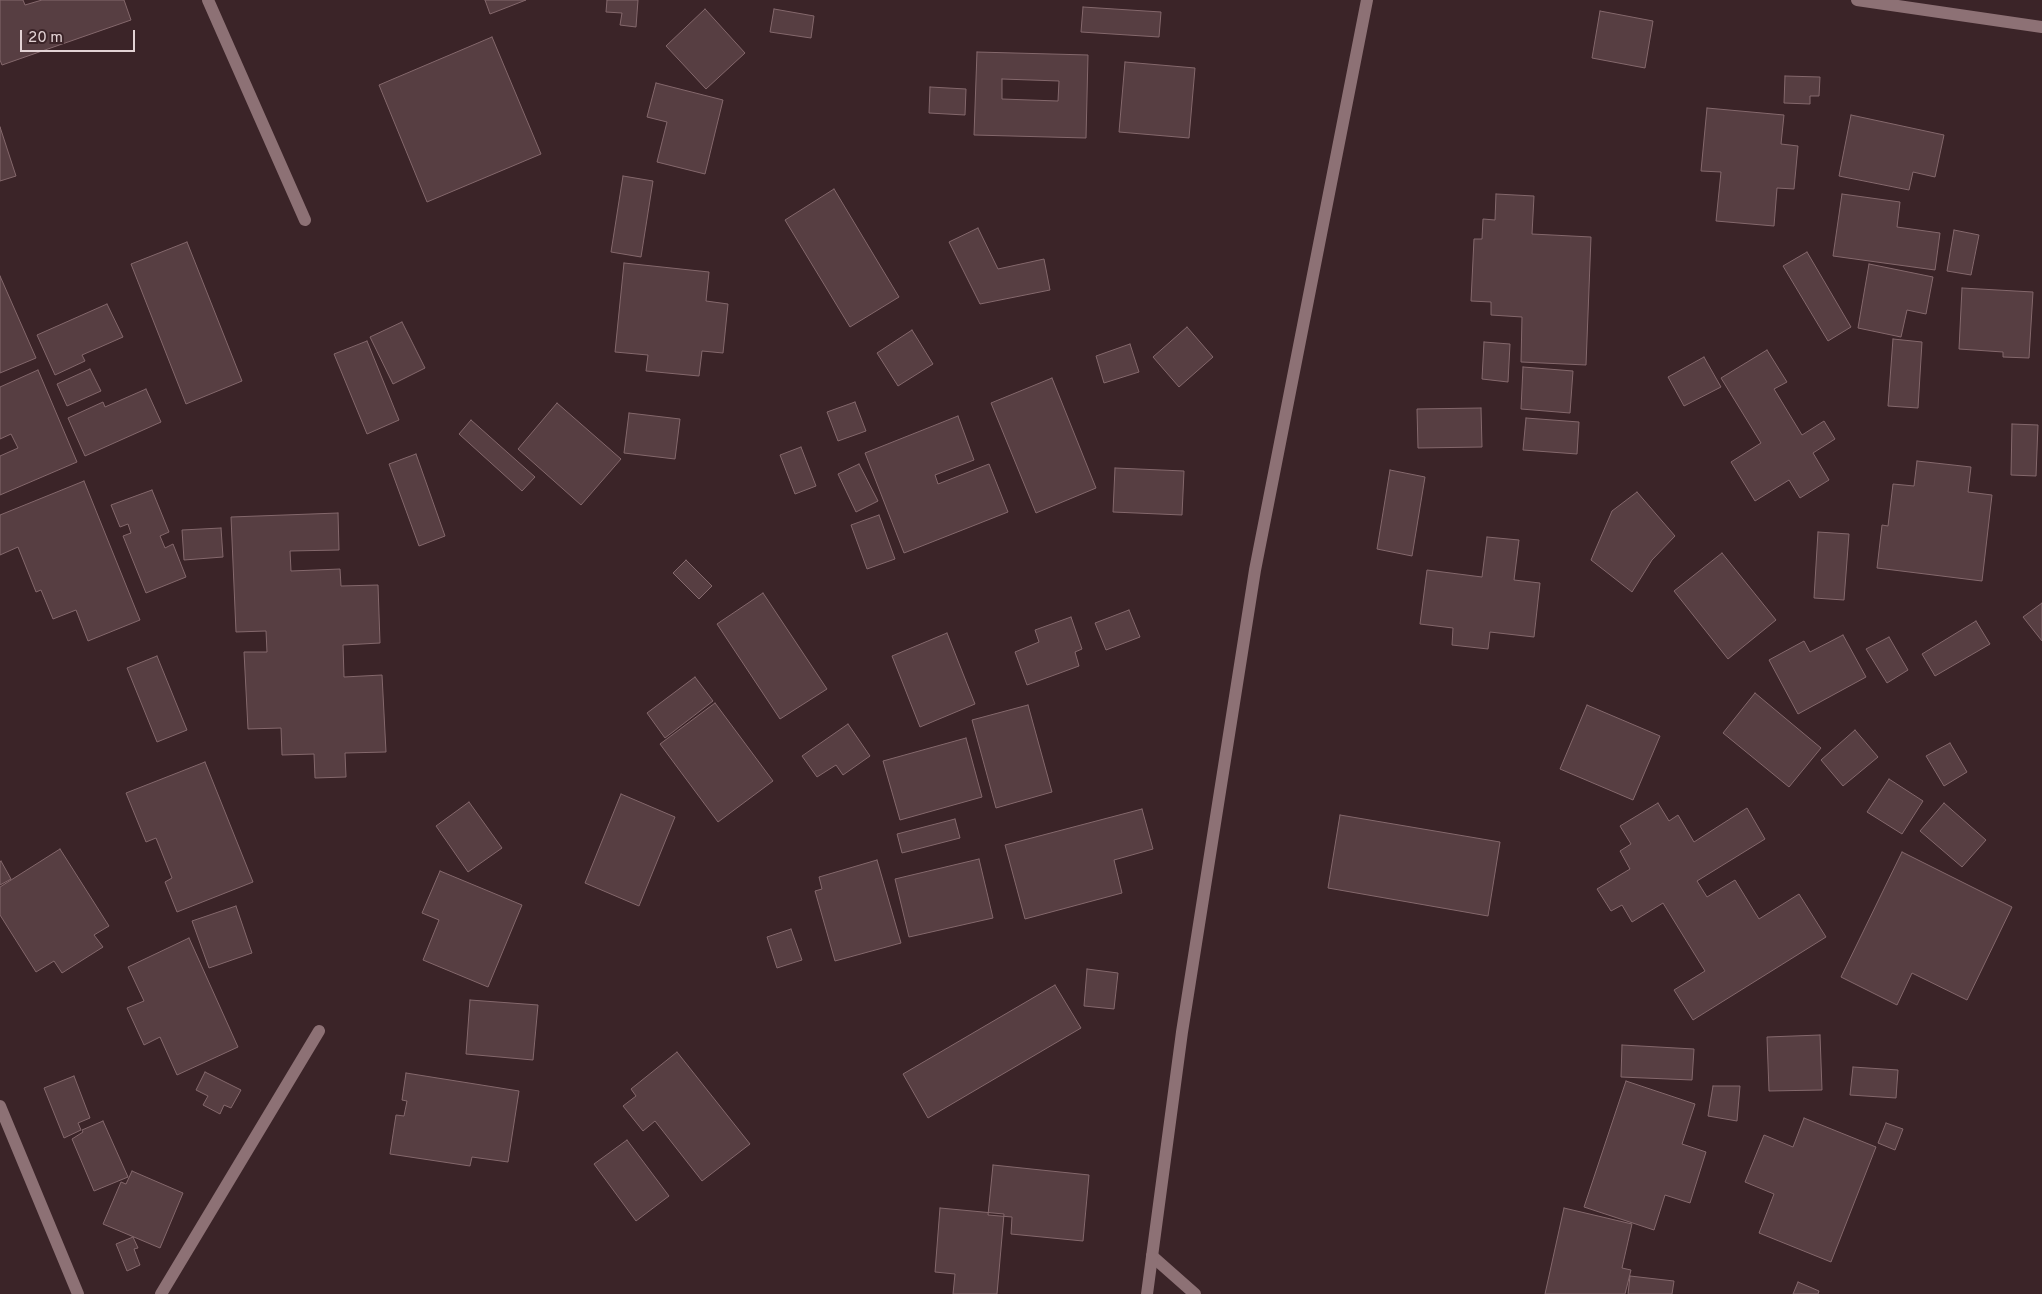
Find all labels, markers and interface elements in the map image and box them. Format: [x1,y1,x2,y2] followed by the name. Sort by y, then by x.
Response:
[22,20,138,52] scale bar
[28,29,63,48] text: 20 m

